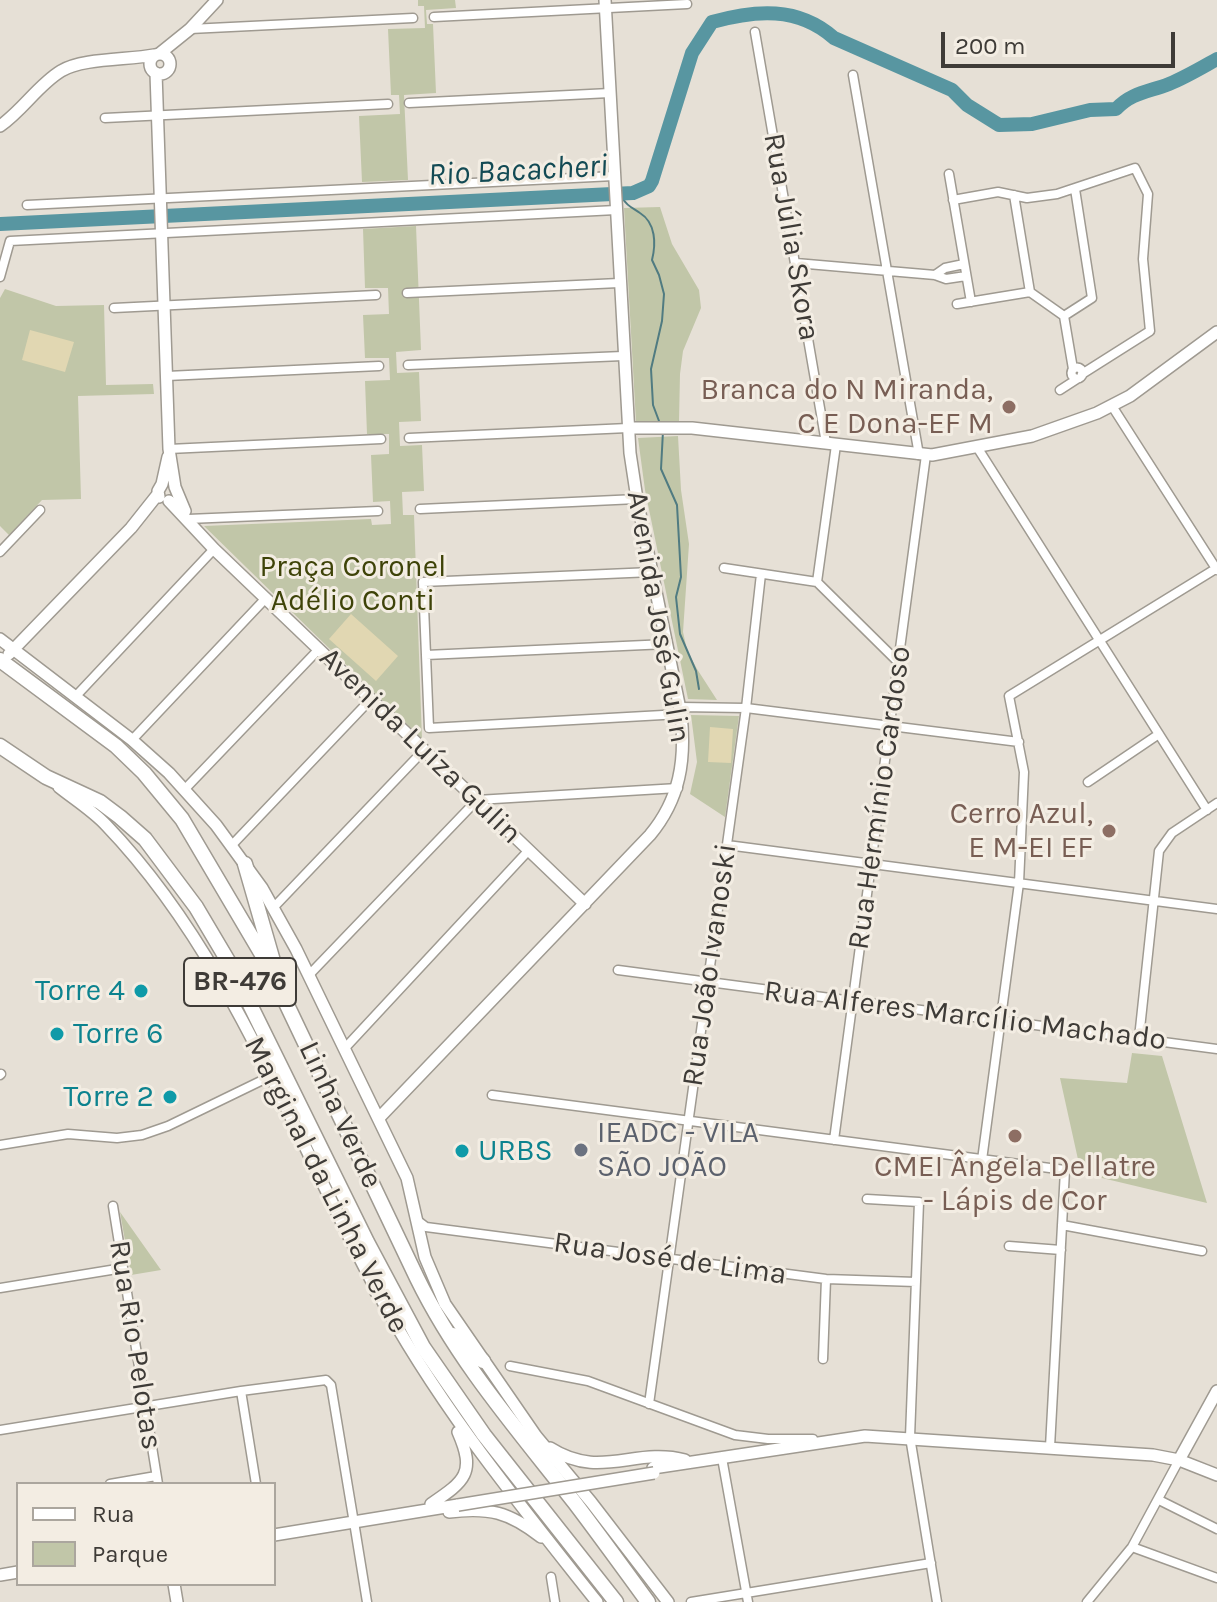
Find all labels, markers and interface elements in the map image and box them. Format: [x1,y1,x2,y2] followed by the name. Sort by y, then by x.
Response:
[945,16,1179,66] scale bar
[955,32,1026,60] text: 200 m
[755,130,827,344] street label: Rua Júlia Skora
[427,147,609,195] water label: Rio Bacacheri
[700,372,993,442] place label: Branca do N Miranda, C E Dona-EF M
[1000,398,1018,416] marker: Branca do N Miranda, C E Dona-EF M
[618,488,698,746] street label: Avenida José Gulin
[259,549,447,620] park label: Praça Coronel Adélio Conti
[311,640,529,852] street label: Avenida Luíza Gulin
[841,644,919,952] street label: Rua Hermínio Cardoso
[950,796,1093,866] place label: Cerro Azul, E M-EI EF
[1100,822,1118,840] marker: Cerro Azul, E M-EI EF
[675,841,745,1089] street label: Rua João Ivanoski
[184,958,296,1006] road number: BR-476
[35,973,125,1009] place label: Torre 4
[762,973,1168,1059] street label: Rua Alferes Marcílio Machado
[132,982,150,1000] marker: Torre 4
[73,1016,163,1052] place label: Torre 6
[48,1025,66,1043] marker: Torre 6
[236,1031,416,1339] street label: Marginal da Linha Verde
[290,1036,390,1194] street label: Linha Verde
[63,1079,154,1115] place label: Torre 2
[161,1088,179,1106] marker: Torre 2
[597,1115,759,1186] place label: IEADC - VILA SÃO JOÃO
[1006,1127,1024,1145] marker: CMEI Ângela Dellatre - Lápis de Cor
[478,1133,553,1169] place label: URBS
[572,1141,590,1159] marker: IEADC - VILA SÃO JOÃO
[453,1142,471,1160] marker: URBS
[874,1149,1156,1220] place label: CMEI Ângela Dellatre - Lápis de Cor
[551,1225,789,1293] street label: Rua José de Lima
[101,1238,169,1452] street label: Rua Rio Pelotas
[16,1482,276,1586] legend
[92,1500,134,1528] text: Rua
[92,1540,168,1568] text: Parque

